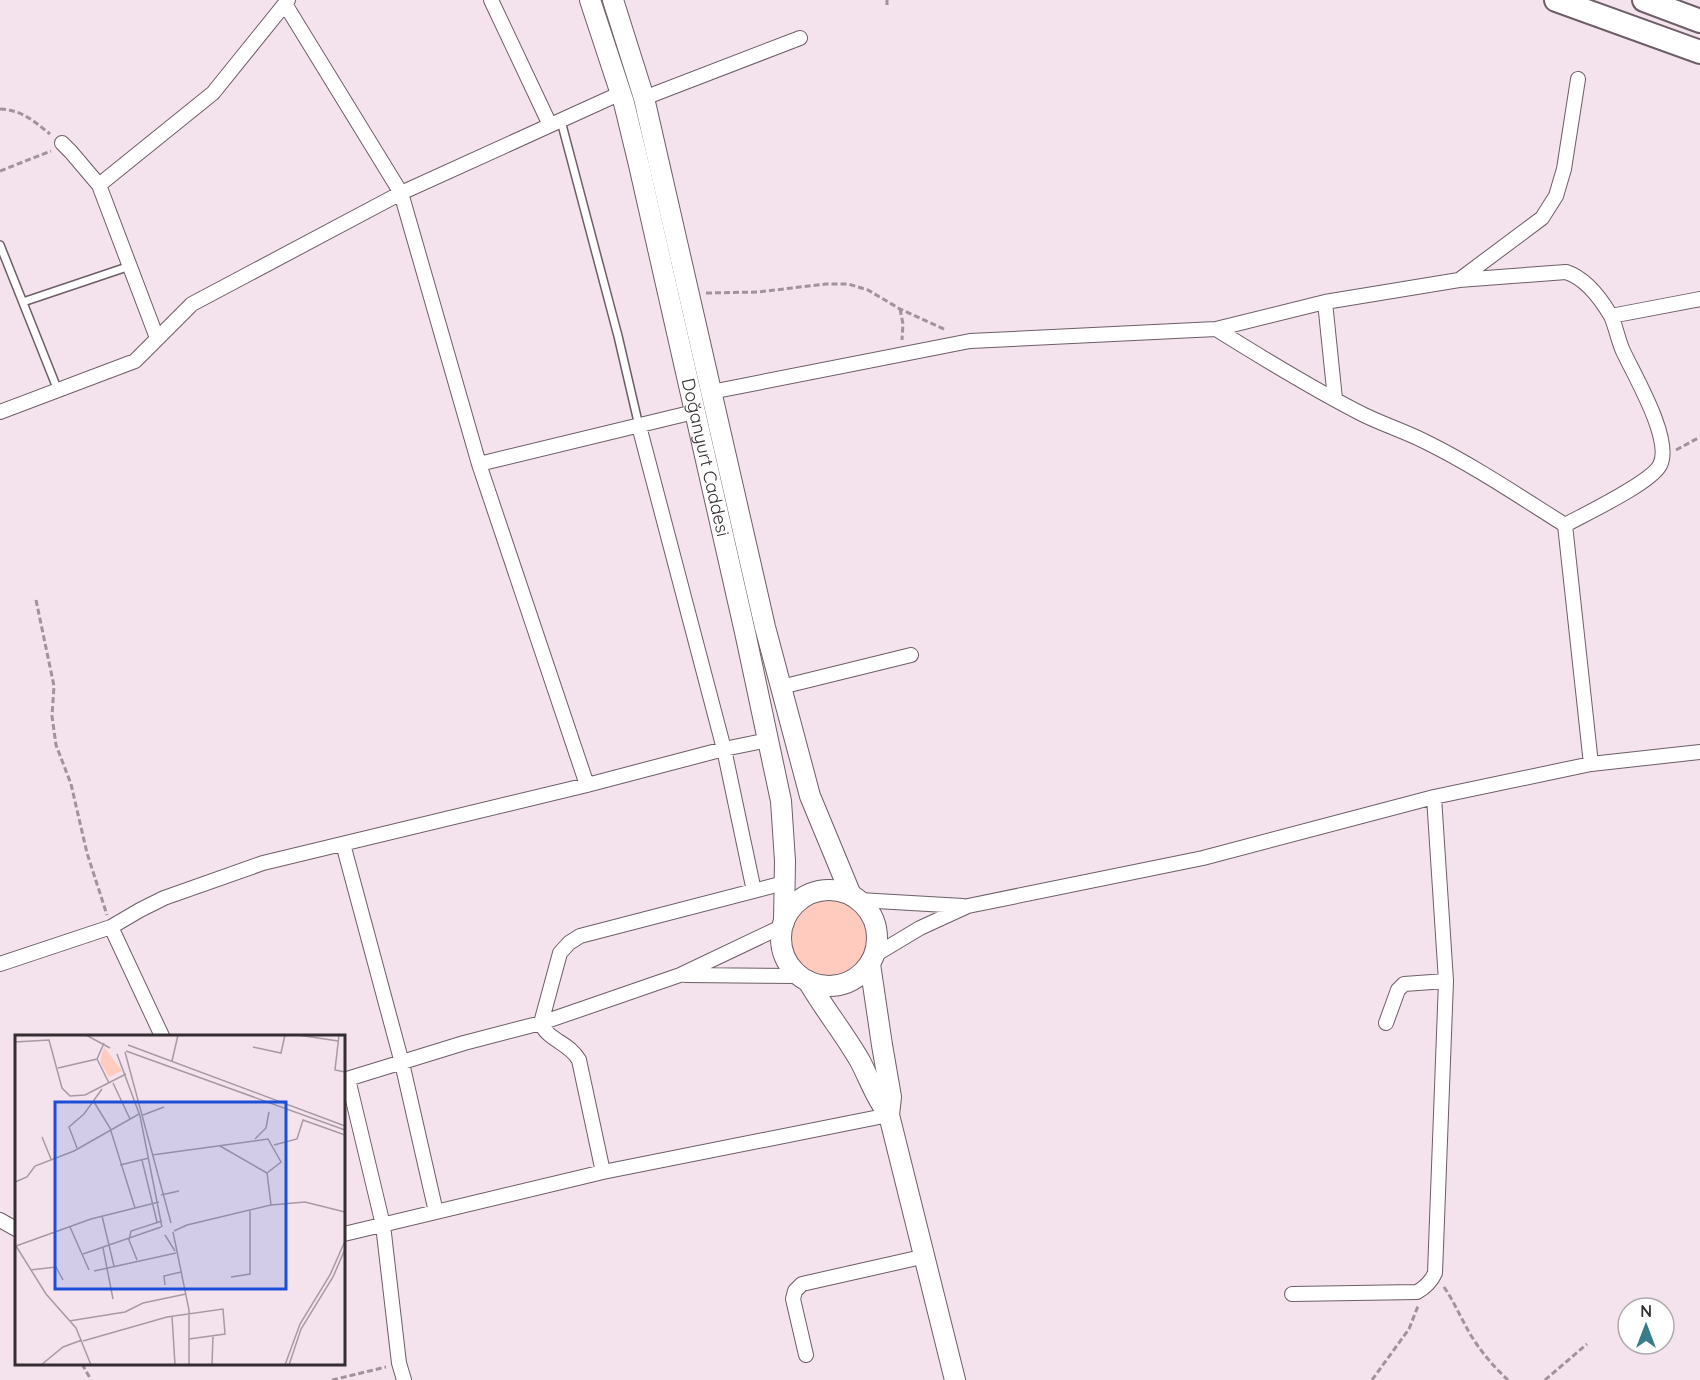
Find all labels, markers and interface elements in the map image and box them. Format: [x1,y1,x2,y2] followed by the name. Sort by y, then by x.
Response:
[677,376,735,539] street label: Doğanyurt Caddesi
[15,1035,345,1365] inset map
[1616,1296,1676,1356] north arrow
[1640,1301,1652,1321] text: N

